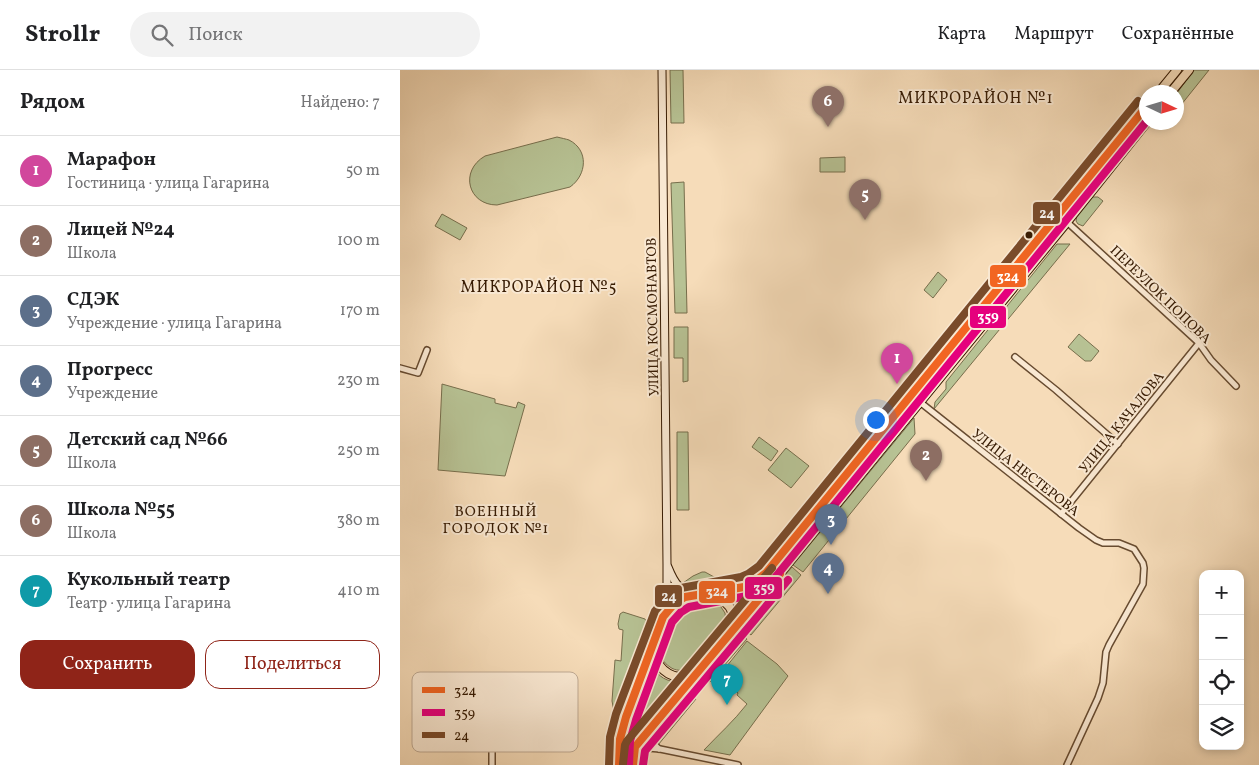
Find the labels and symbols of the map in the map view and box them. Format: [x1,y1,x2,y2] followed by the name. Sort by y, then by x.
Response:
[1139,85,1184,130] north arrow
[812,86,844,127] pin: 6
[898,88,1054,110] district label: МИКРОРАЙОН №1
[849,179,881,220] pin: 5
[1032,201,1061,225] line badge: 24
[1039,205,1055,224] text: 24
[1024,230,1034,240] unlabelled marker
[643,237,664,396] street label: УЛИЦА КОСМОНАВТОВ
[1105,242,1215,349] street label: ПЕРЕУЛОК ПОПОВА
[989,264,1027,288] line badge: 324
[997,268,1020,287] text: 324
[461,277,617,299] district label: МИКРОРАЙОН №5
[969,305,1007,329] line badge: 359
[977,308,999,327] text: 359
[881,343,913,384] pin: 1
[1075,368,1169,478] street label: УЛИЦА КАЧАЛОВА
[863,407,889,433] your location
[967,425,1083,521] street label: УЛИЦА НЕСТЕРОВА
[910,440,942,481] pin: 2
[443,502,549,540] district label: ВОЕННЫЙ ГОРОДОК №1
[815,504,847,545] pin: 3
[812,553,844,594] pin: 4
[744,576,783,600] line badge: 359
[753,579,775,598] text: 359
[698,580,736,604] line badge: 324
[706,583,729,602] text: 324
[654,584,683,608] line badge: 24
[661,588,677,607] text: 24
[711,664,743,705] pin: 7
[412,672,578,752] legend
[454,682,477,701] text: 324
[454,704,475,723] text: 359
[454,727,469,746] text: 24

